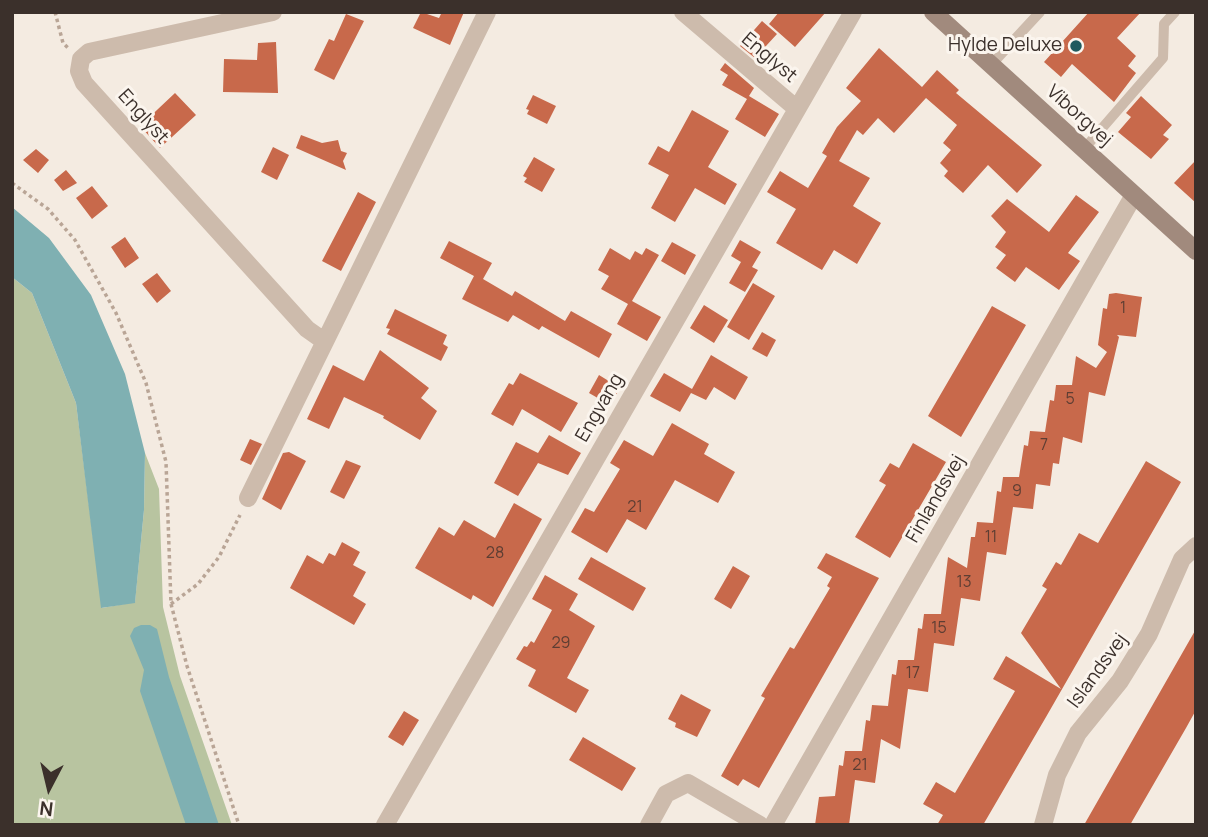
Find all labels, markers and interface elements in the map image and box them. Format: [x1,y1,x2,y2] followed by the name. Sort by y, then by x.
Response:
[737,28,801,88] street label: Englyst
[948,35,1062,57] place label: Hylde Deluxe
[1068,38,1084,54] marker: Hylde Deluxe
[1041,80,1117,152] street label: Viborgvej
[113,85,173,149] street label: Englyst
[1120,299,1126,319] house number: 1
[571,370,629,446] street label: Engvang
[1065,390,1075,410] house number: 5
[1040,436,1048,456] house number: 7
[902,451,970,547] street label: Finlandsvej
[1012,482,1022,502] house number: 9
[627,498,643,518] house number: 21
[985,528,997,548] house number: 11
[486,544,504,564] house number: 28
[956,573,972,593] house number: 13
[931,619,947,639] house number: 15
[1063,629,1133,713] street label: Islandsvej
[551,634,571,654] house number: 29
[906,664,920,684] house number: 17
[14,753,84,823] north arrow
[852,756,868,776] house number: 21
[38,795,55,823] text: N

